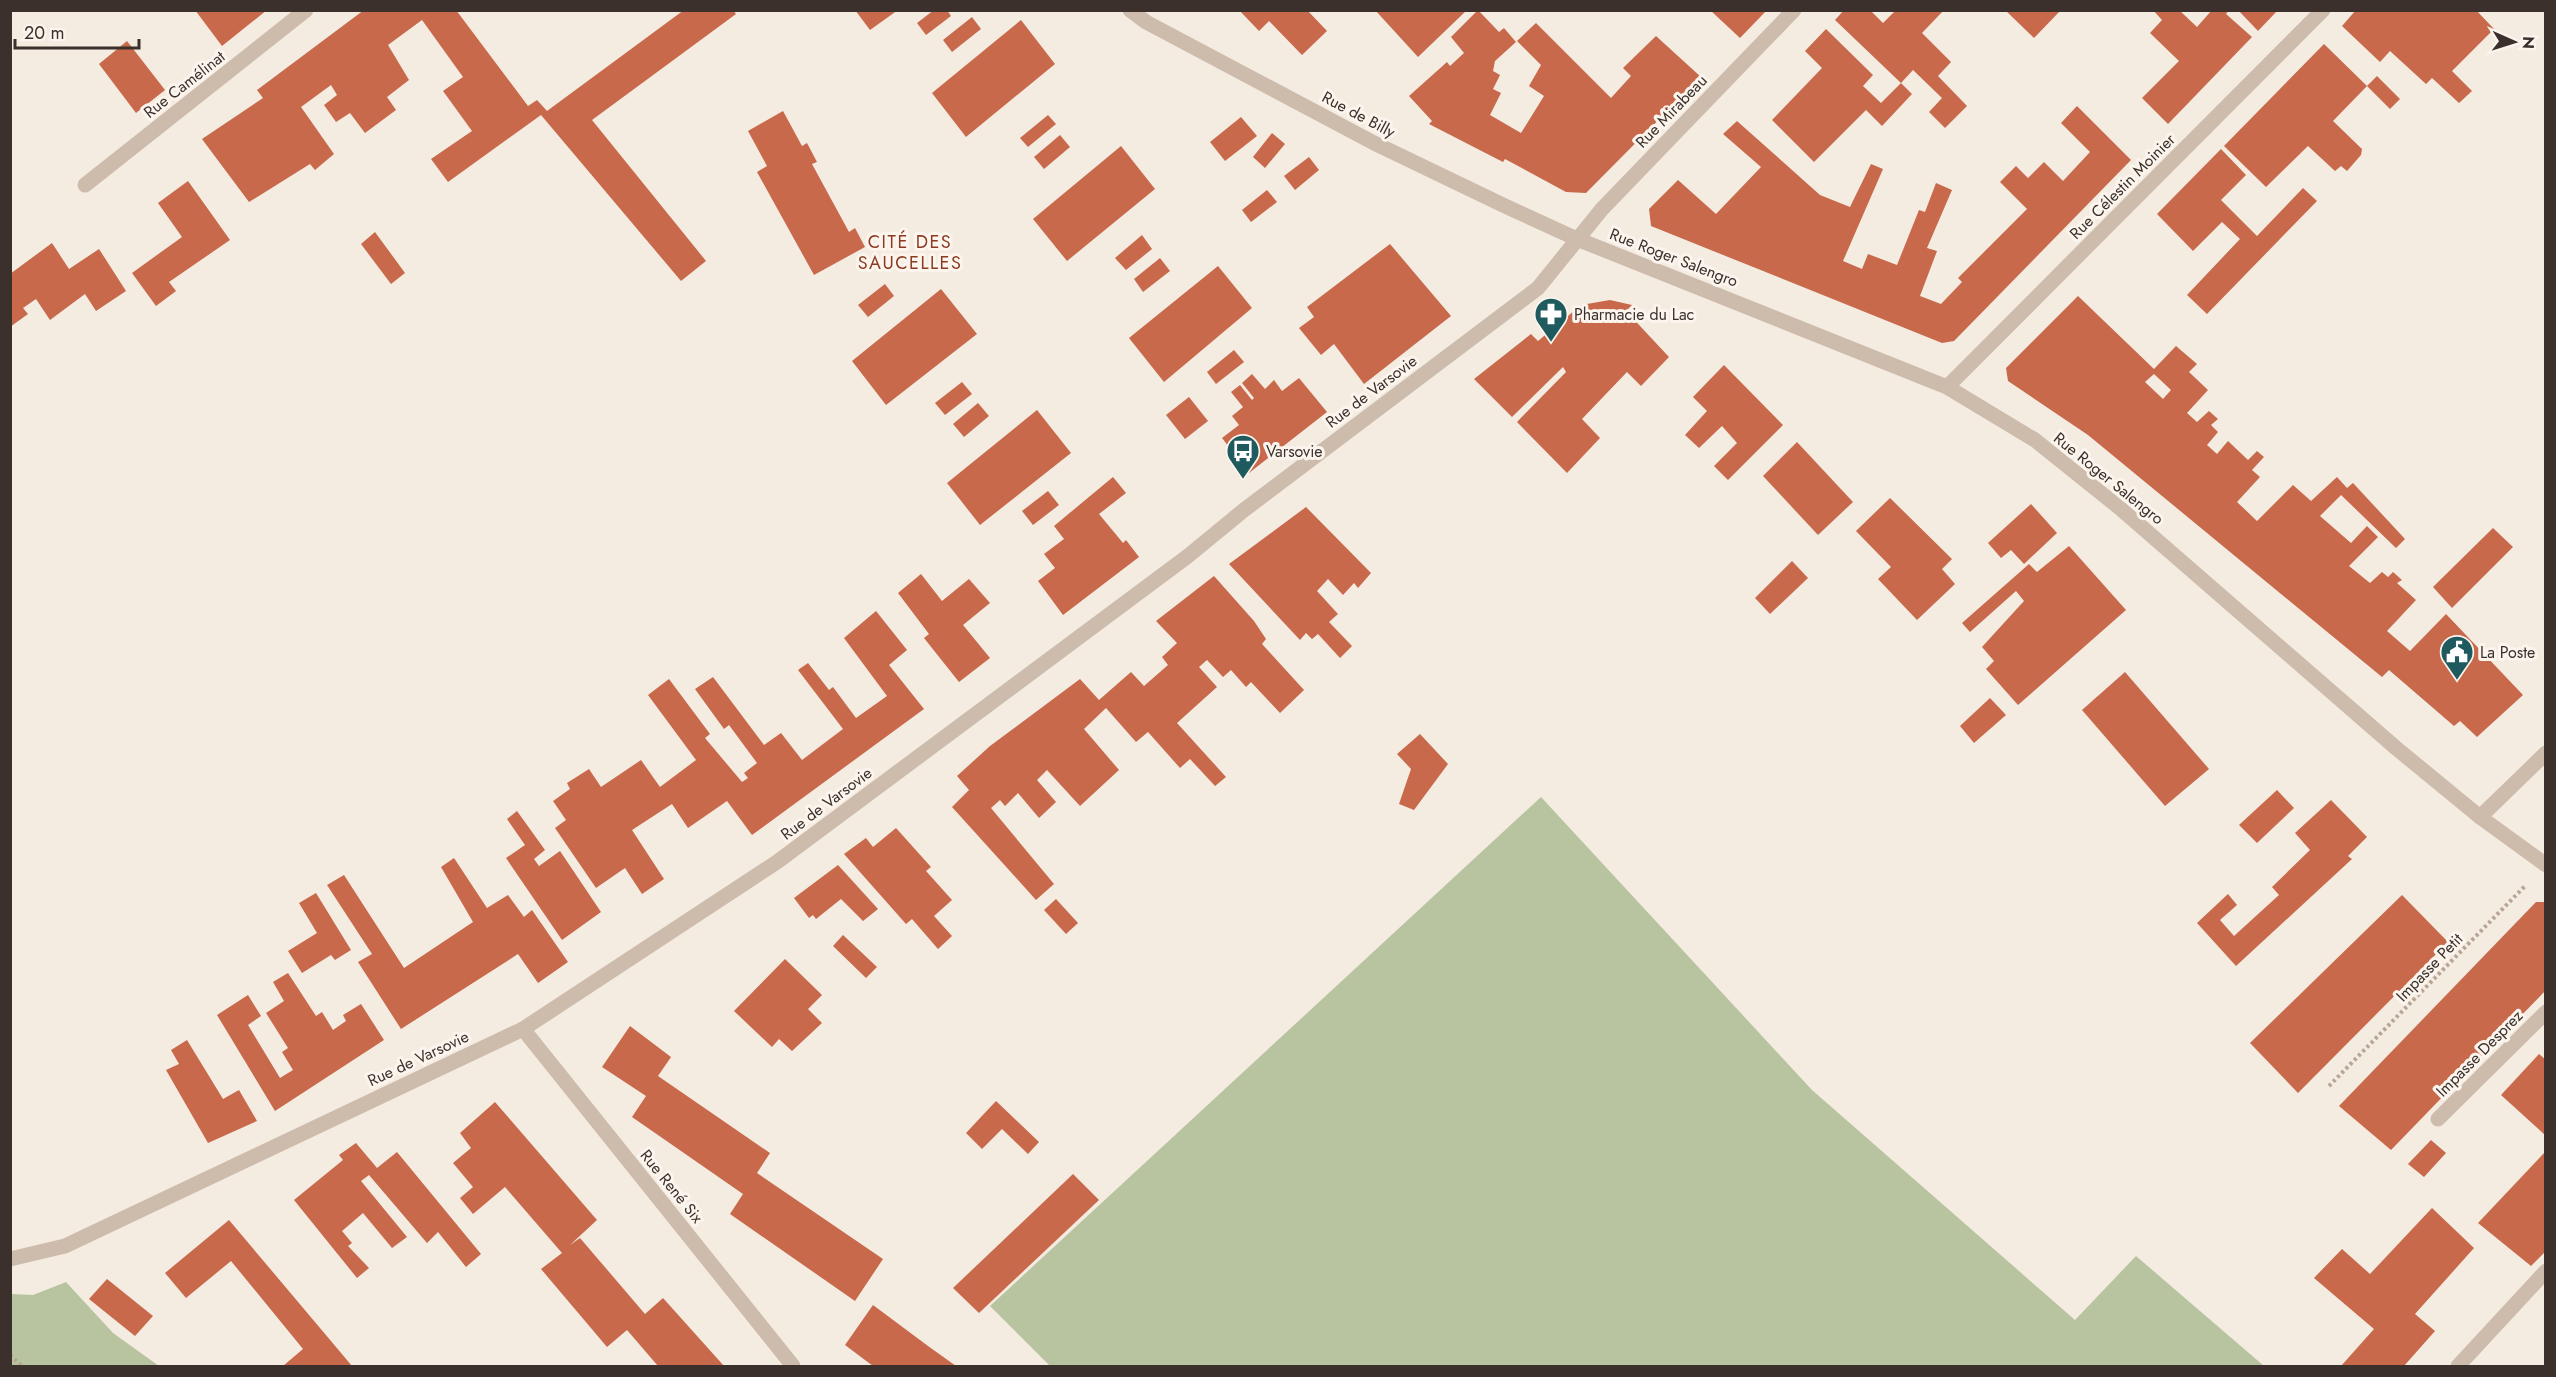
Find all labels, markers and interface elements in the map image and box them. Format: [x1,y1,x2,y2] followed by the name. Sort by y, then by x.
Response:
[15,12,140,50] scale bar
[2484,12,2544,72] north arrow
[24,20,64,46] text: 20 m
[2517,36,2540,50] text: N
[139,45,230,123] street label: Rue Camélinat
[1630,69,1712,153] street label: Rue Mirabeau
[1318,85,1400,144] street label: Rue de Billy
[2064,128,2181,244] street label: Rue Célestin Moinier
[1606,222,1741,293] street label: Rue Roger Salengro
[858,229,962,276] district label: CITÉ DES SAUCELLES
[1533,296,1569,343] pharmacy icon: Pharmacie du Lac
[1574,303,1694,326] place label: Pharmacie du Lac
[1321,349,1422,433] street label: Rue de Varsovie
[2049,427,2169,530] street label: Rue Roger Salengro
[1225,433,1261,480] bus stop icon: Varsovie
[1266,440,1323,463] place label: Varsovie
[2439,634,2475,681] public building icon: La Poste
[2480,641,2535,664] place label: La Poste
[776,761,877,845] street label: Rue de Varsovie
[2391,928,2468,1007] street label: Impasse Petit
[2431,1004,2528,1102] street label: Impasse Desprez
[364,1025,473,1092] street label: Rue de Varsovie
[635,1145,709,1228] street label: Rue René Six

